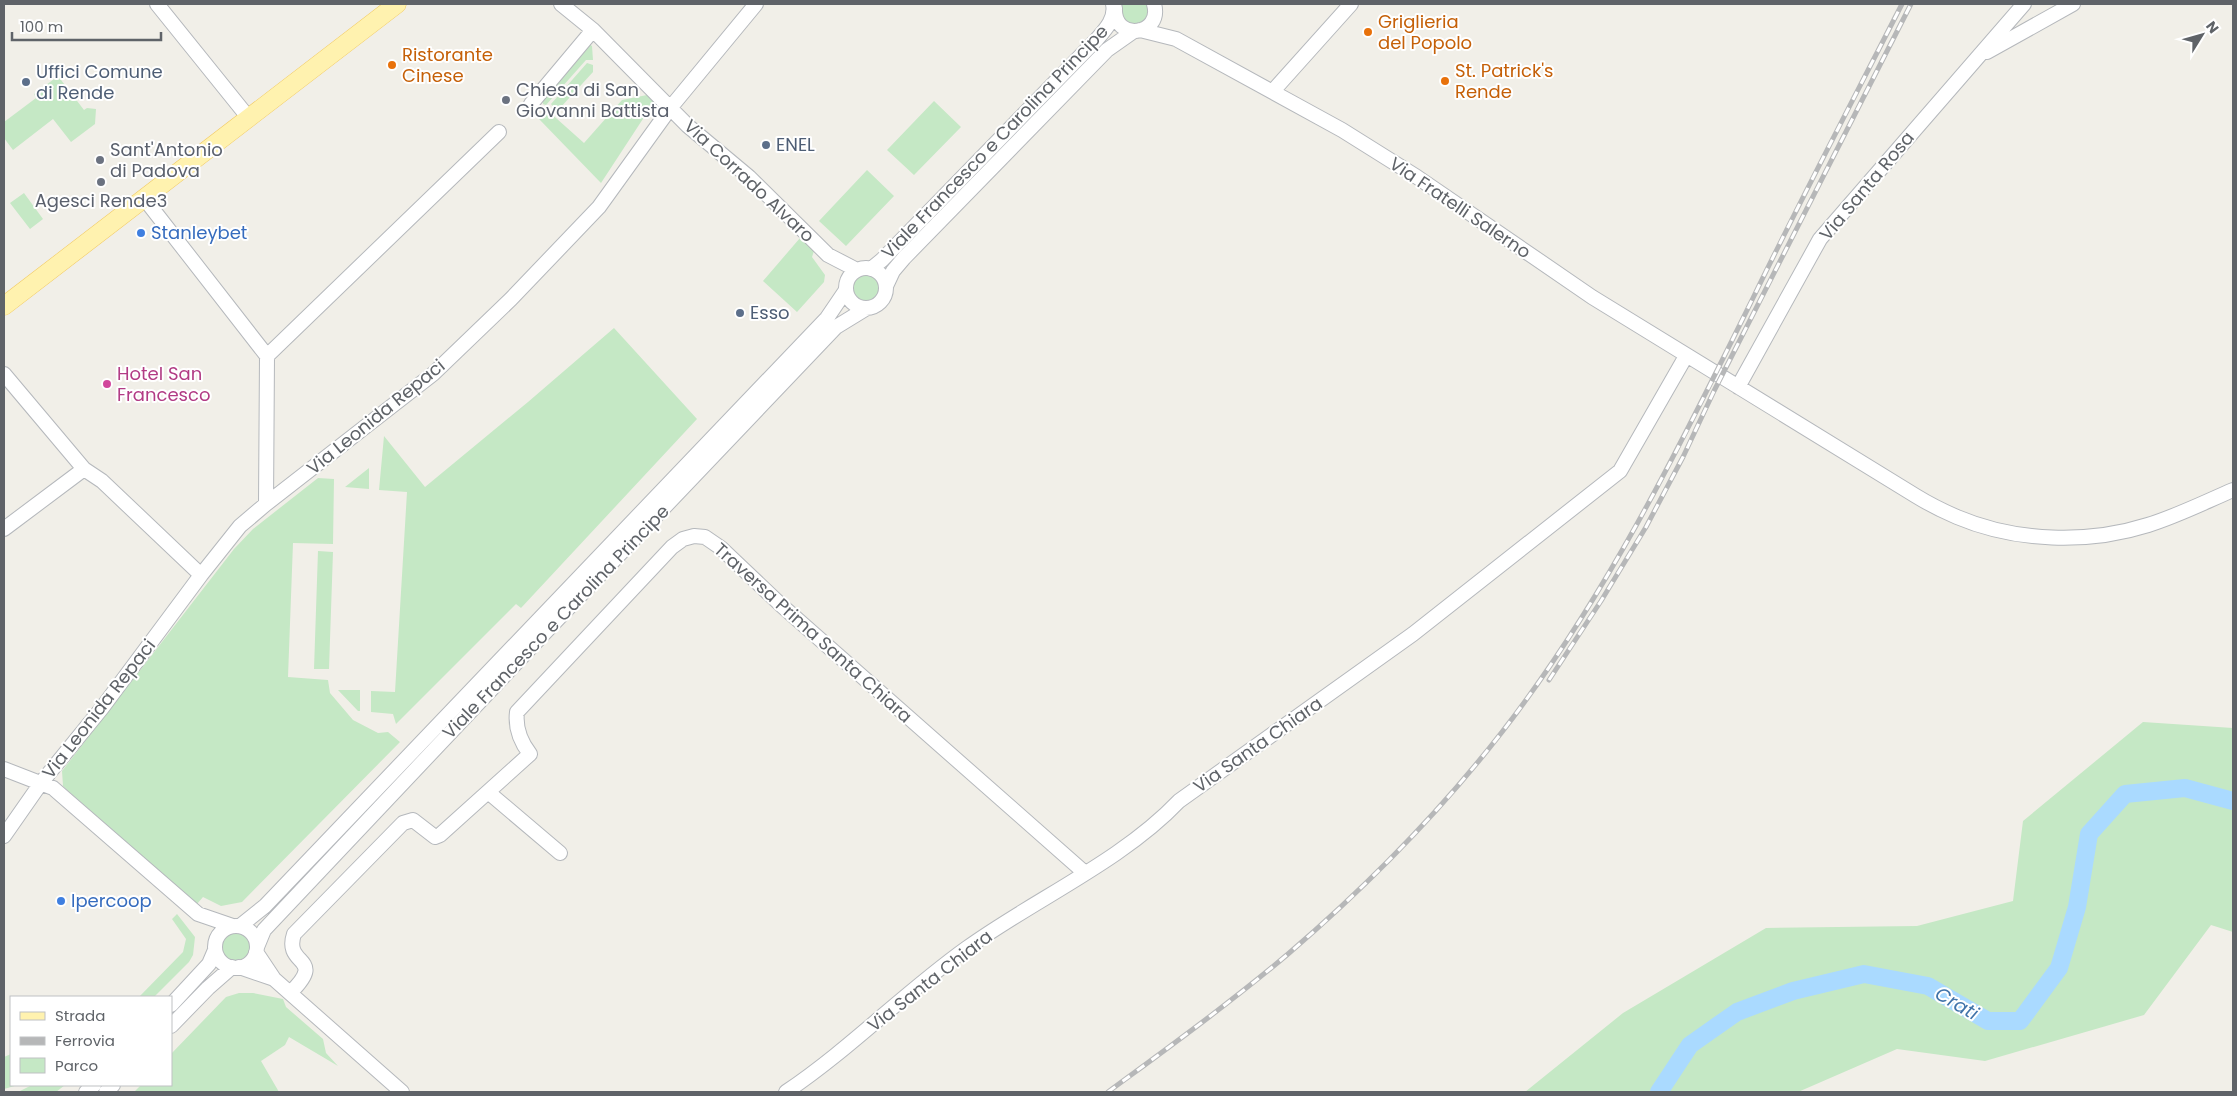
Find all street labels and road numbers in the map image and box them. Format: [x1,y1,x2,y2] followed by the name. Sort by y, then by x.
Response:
[876,19,1114,264] street label: Viale Francesco e Carolina Principe
[679,113,820,248] street label: Via Corrado Alvaro
[1814,126,1920,246] street label: Via Santa Rosa
[1385,151,1536,264] street label: Via Fratelli Salerno
[301,353,450,480] street label: Via Leonida Repaci
[437,499,675,744] street label: Viale Francesco e Carolina Principe
[709,537,918,728] street label: Traversa Prima Santa Chiara
[36,634,161,784] street label: Via Leonida Repaci
[1188,691,1327,798] street label: Via Santa Chiara
[862,924,997,1037] street label: Via Santa Chiara

